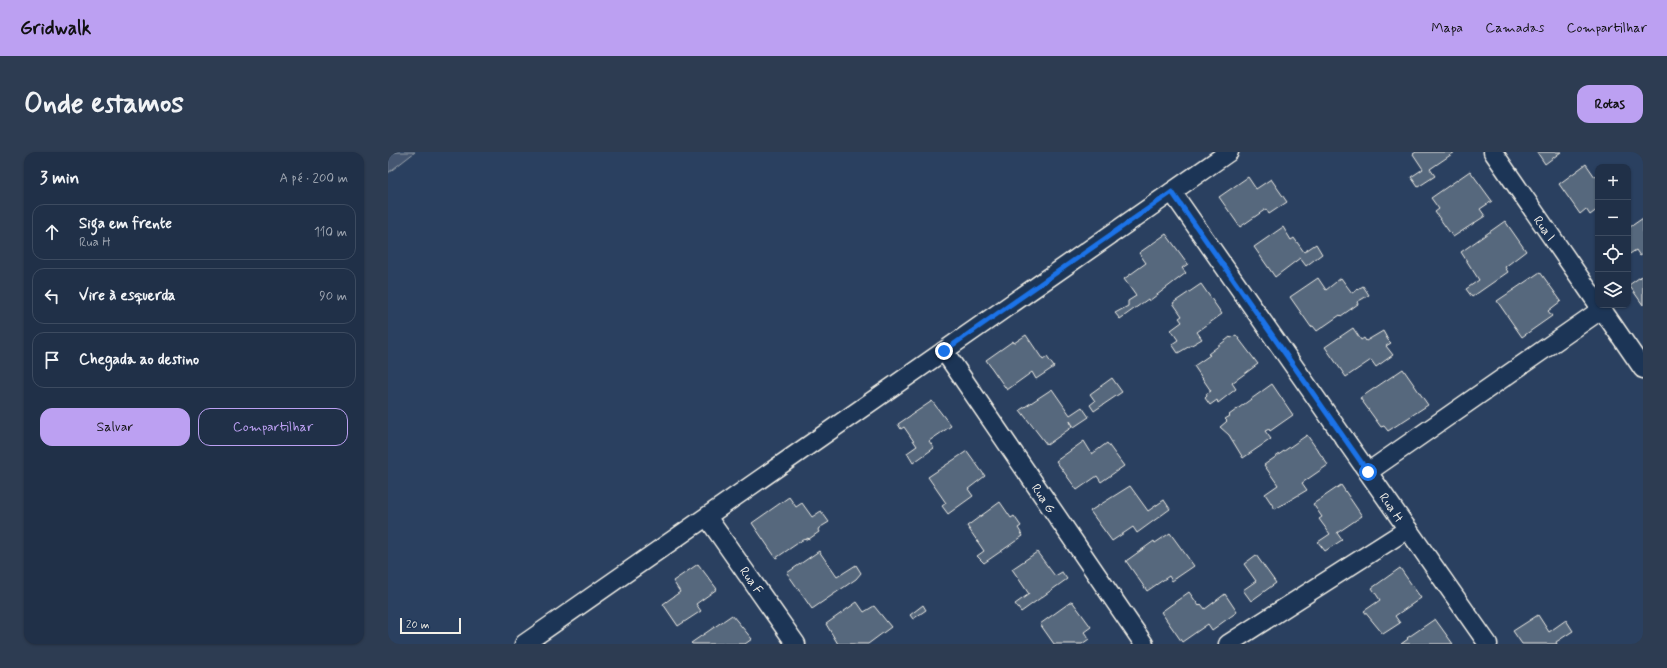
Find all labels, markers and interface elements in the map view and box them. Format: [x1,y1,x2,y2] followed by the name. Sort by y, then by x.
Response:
[20,16,91,41] text: Gridwalk
[1431,19,1463,37] text: Mapa
[1485,19,1544,37] text: Camadas
[1566,19,1647,37] text: Compartilhar
[1577,85,1643,123] button: Rotas
[24,86,184,123] text: Onde estamos
[1595,164,1631,308] map controls
[1595,164,1631,200] button: +
[40,167,79,189] text: 3 min
[279,170,348,187] text: A pé · 200 m
[1595,200,1631,236] button: −
[1529,213,1559,245] street label: Rua I
[79,214,172,234] text: Siga em frente
[41,221,63,243] icon: ahead
[314,224,347,241] text: 110 m
[79,234,111,251] text: Rua H
[1595,236,1631,272] button: locate
[1595,272,1631,308] button: layers
[41,285,63,307] icon: left
[79,286,175,306] text: Vire à esquerda
[319,288,347,305] text: 90 m
[935,342,953,360] route end
[41,349,63,371] icon: arrive
[79,350,199,370] text: Chegada ao destino
[40,408,190,446] button: Salvar
[198,408,348,446] button: Compartilhar
[1359,463,1377,481] route start
[1027,481,1059,517] street label: Rua G
[1375,490,1407,526] street label: Rua H
[735,564,766,598] street label: Rua F
[400,616,461,635] scale bar
[406,618,429,632] text: 20 m

